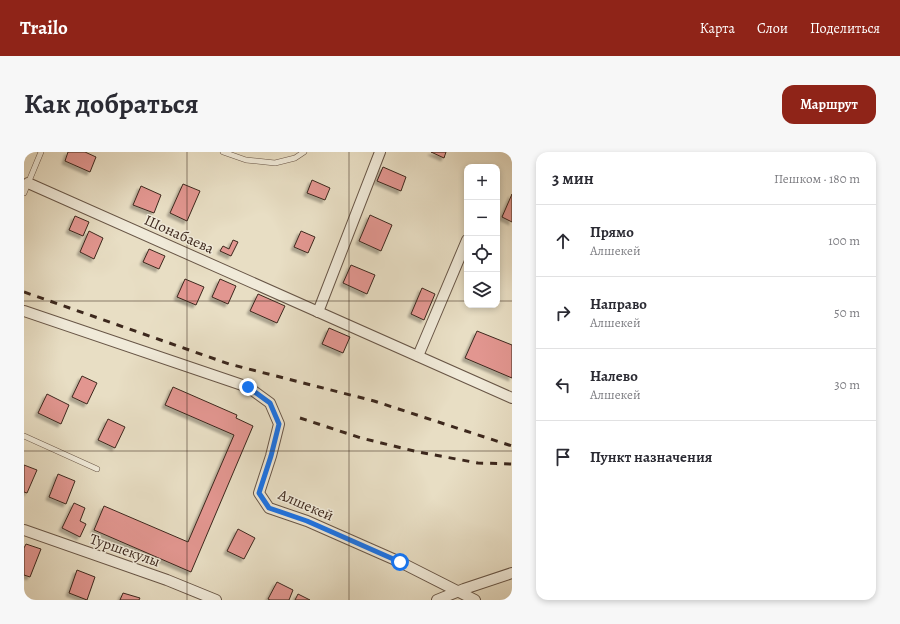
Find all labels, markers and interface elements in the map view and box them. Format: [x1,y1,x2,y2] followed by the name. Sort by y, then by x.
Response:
[20,15,68,41] text: Trailo
[700,19,735,38] text: Карта
[757,19,788,38] text: Слои
[810,19,880,38] text: Поделиться
[24,85,199,123] text: Как добраться
[782,85,876,124] button: Маршрут
[464,164,500,308] map controls
[464,164,500,200] button: +
[552,167,594,190] text: 3 мин
[774,170,860,187] text: Пешком · 180 m
[464,200,500,236] button: −
[141,210,217,258] street label: Шонабаева
[590,222,634,242] text: Прямо
[552,230,574,252] icon: ahead
[828,232,860,249] text: 100 m
[464,236,500,272] button: locate
[590,242,641,259] text: Алшекей
[464,272,500,308] button: layers
[590,294,647,314] text: Направо
[552,302,574,324] icon: right
[834,304,860,321] text: 50 m
[590,314,641,331] text: Алшекей
[590,366,638,386] text: Налево
[552,374,574,396] icon: left
[834,376,860,393] text: 30 m
[239,378,257,396] route end
[590,386,641,403] text: Алшекей
[552,446,574,468] icon: arrive
[590,447,712,467] text: Пункт назначения
[274,484,337,526] street label: Алшекей
[87,529,163,571] street label: Туршекулы
[391,553,409,571] route start

